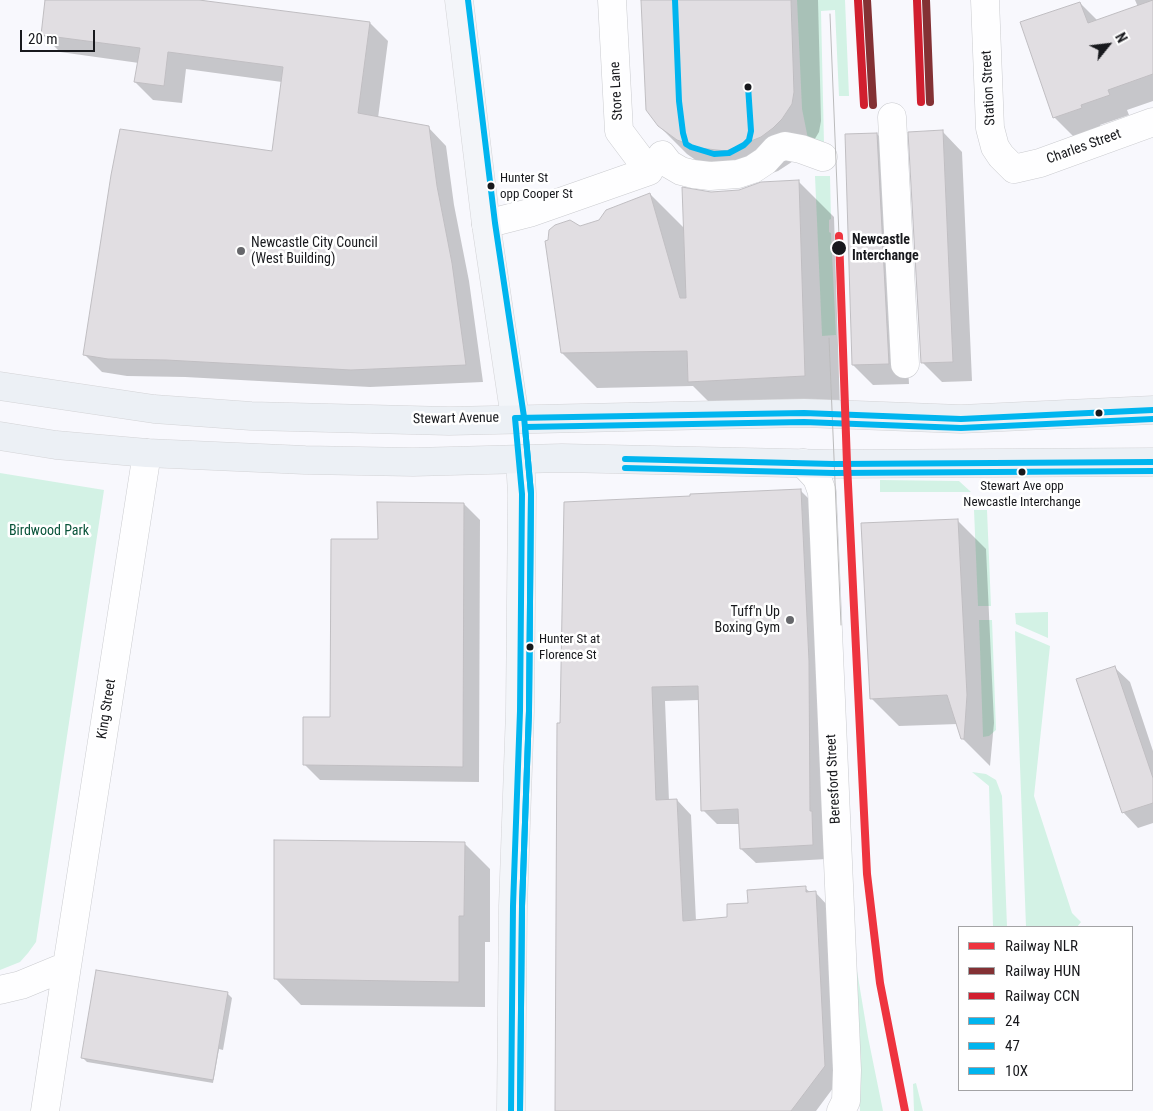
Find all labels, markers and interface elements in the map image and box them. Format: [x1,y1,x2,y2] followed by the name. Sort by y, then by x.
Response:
[22,20,98,52] scale bar
[1083,20,1133,70] north arrow
[28,30,58,48] text: 20 m
[1112,30,1130,45] text: N
[979,50,999,126] street label: Station Street
[607,61,627,121] street label: Store Lane
[743,82,753,92] unlabelled marker
[1045,126,1123,168] street label: Charles Street
[500,171,573,202] place label: Hunter St opp Cooper St
[486,181,496,191] marker: Hunter St opp Cooper St
[852,232,919,264] place label: Newcastle Interchange
[251,235,378,268] place label: Newcastle City Council (West Building)
[830,239,848,257] marker: Newcastle Interchange
[235,245,247,257] marker: Newcastle City Council (West Building)
[1094,408,1104,418] unlabelled marker
[413,410,499,428] street label: Stewart Avenue
[1017,467,1027,477] marker: Stewart Ave opp Newcastle Interchange
[963,479,1081,510] place label: Stewart Ave opp Newcastle Interchange
[9,523,89,539] park label: Birdwood Park
[715,604,780,636] place label: Tuff'n Up Boxing Gym
[784,614,796,626] marker: Tuff'n Up Boxing Gym
[539,632,600,663] place label: Hunter St at Florence St
[525,642,535,652] marker: Hunter St at Florence St
[94,678,120,740] street label: King Street
[823,734,845,824] street label: Beresford Street
[958,926,1133,1091] legend
[1005,937,1078,955] text: Railway NLR
[1005,962,1081,980] text: Railway HUN
[1005,987,1080,1005] text: Railway CCN
[1005,1012,1020,1030] text: 24
[1005,1037,1020,1055] text: 47
[1005,1062,1028,1080] text: 10X

